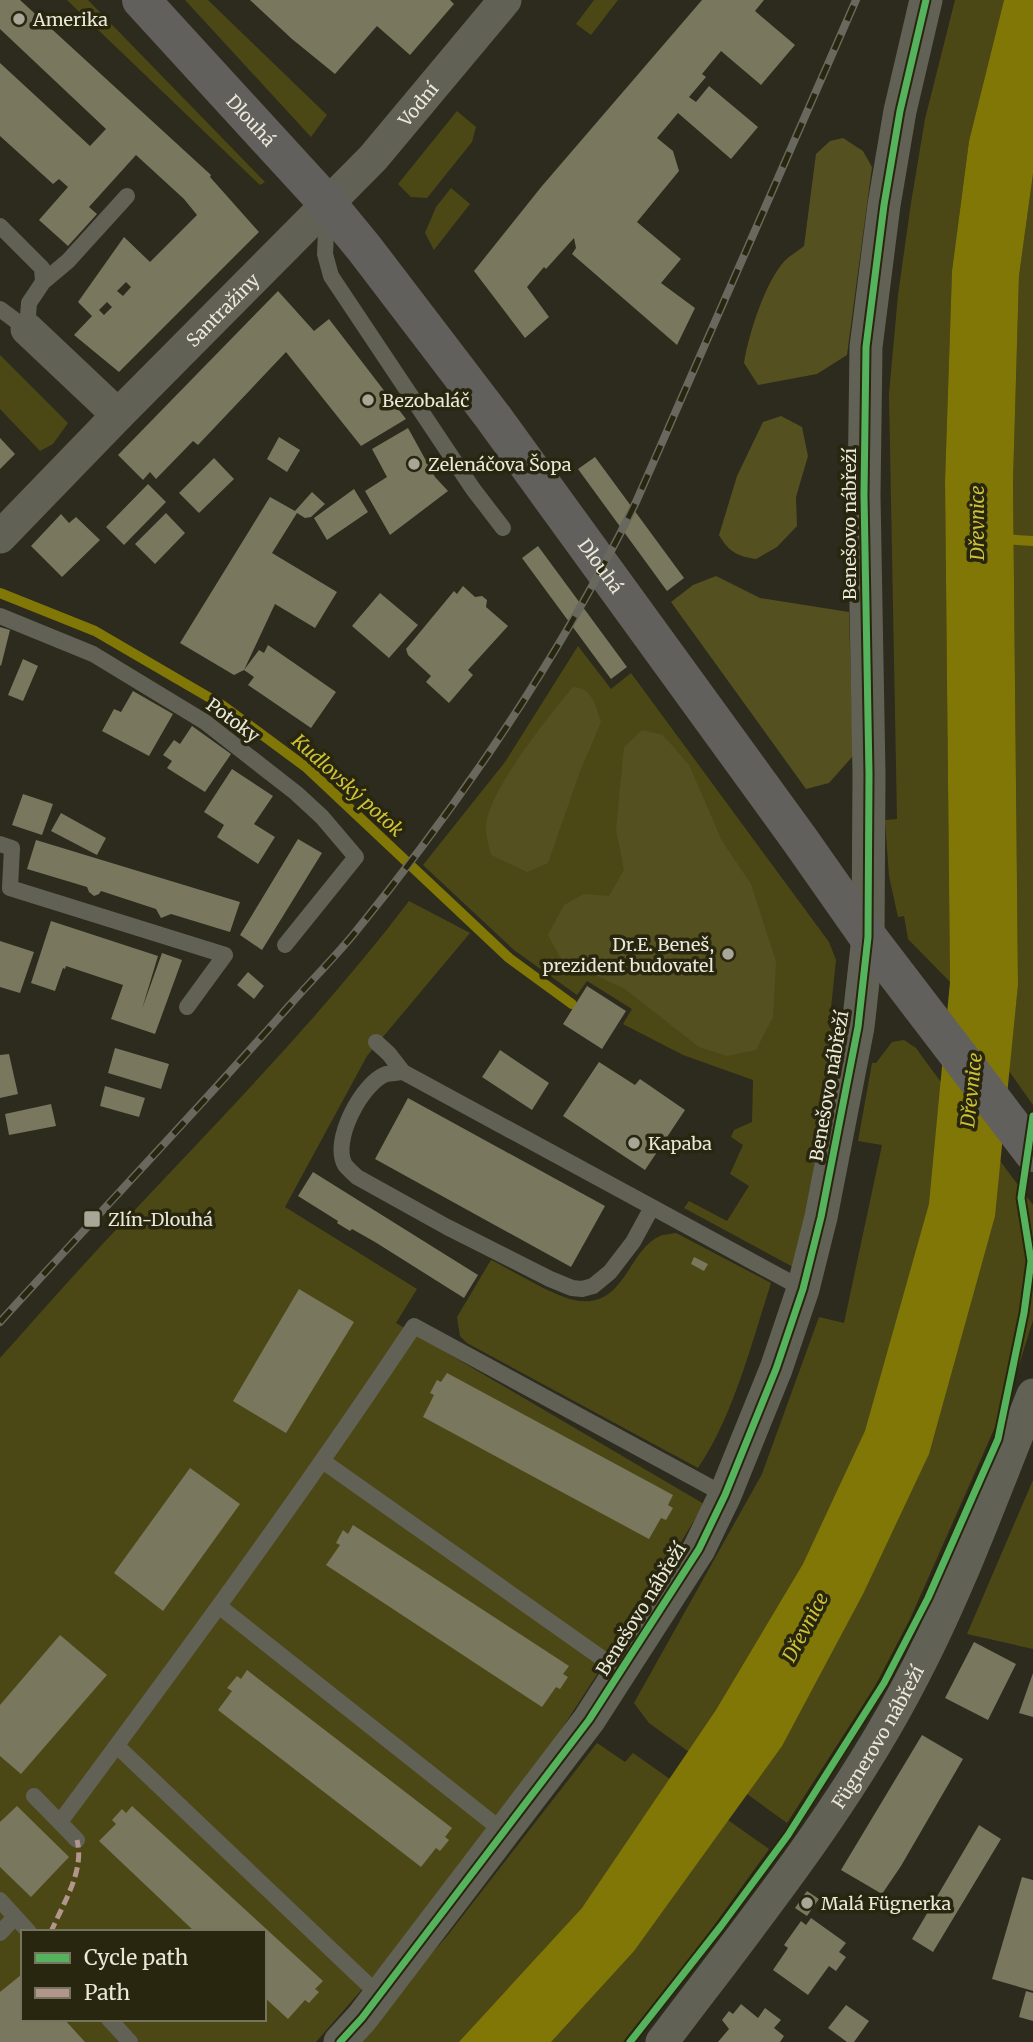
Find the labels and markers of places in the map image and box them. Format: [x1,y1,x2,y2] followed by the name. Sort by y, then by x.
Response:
[32,8,108,31] place label: Amerika
[11,11,27,27] marker: Amerika
[382,389,469,412] place label: Bezobaláč
[360,392,376,408] marker: Bezobaláč
[428,453,572,476] place label: Zelenáčova Šopa
[406,456,422,472] marker: Zelenáčova Šopa
[543,933,714,977] place label: Dr.E. Beneš, prezident budovatel
[720,946,736,962] marker: Dr.E. Beneš, prezident budovatel
[648,1132,712,1155] place label: Kapaba
[626,1135,642,1151] marker: Kapaba
[108,1208,213,1231] place label: Zlín-Dlouhá
[82,1209,102,1229] marker: Zlín-Dlouhá
[821,1892,951,1915] place label: Malá Fügnerka
[799,1895,815,1911] marker: Malá Fügnerka

